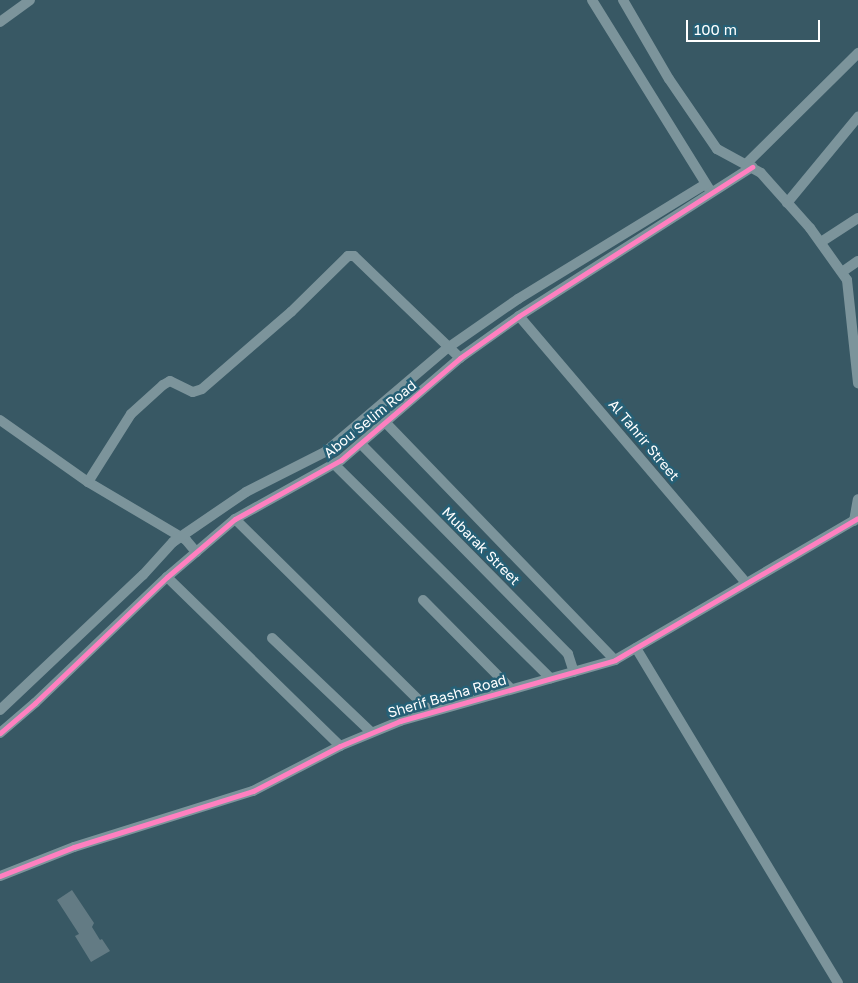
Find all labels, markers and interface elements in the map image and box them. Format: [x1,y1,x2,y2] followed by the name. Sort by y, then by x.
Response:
[688,10,822,42] scale bar
[694,20,737,38] text: 100 m
[320,377,420,461] street label: Abou Selim Road
[605,396,683,484] street label: Al Tahrir Street
[439,504,523,588] street label: Mubarak Street
[386,671,508,721] street label: Sherif Basha Road

